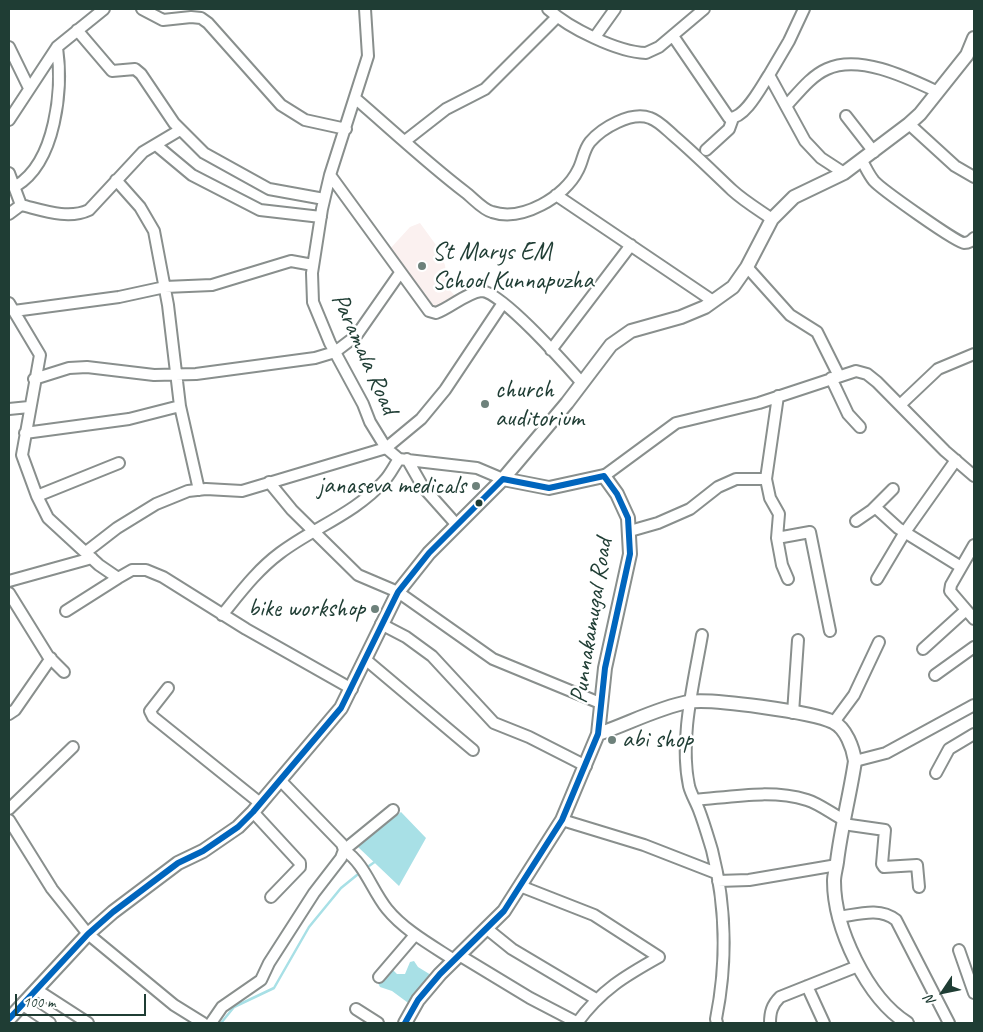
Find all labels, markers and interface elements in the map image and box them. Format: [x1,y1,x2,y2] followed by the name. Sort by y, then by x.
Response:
[432,237,593,296] place label: St Marys EM School Kunnapuzha
[416,260,428,272] marker: St Marys EM School Kunnapuzha
[324,289,404,419] street label: Paramala Road
[495,375,584,434] place label: church auditorium
[479,398,491,410] marker: church auditorium
[318,471,466,501] place label: janaseva medicals
[470,480,482,492] marker: janaseva medicals
[474,498,484,508] unlabelled marker
[564,537,620,705] street label: Punnakamugal Road
[248,594,365,624] place label: bike workshop
[369,603,381,615] marker: bike workshop
[622,725,693,755] place label: abi shop
[606,734,618,746] marker: abi shop
[918,967,968,1017] north arrow
[18,984,149,1016] scale bar
[921,992,940,1009] text: N
[23,993,55,1012] text: 100 m

